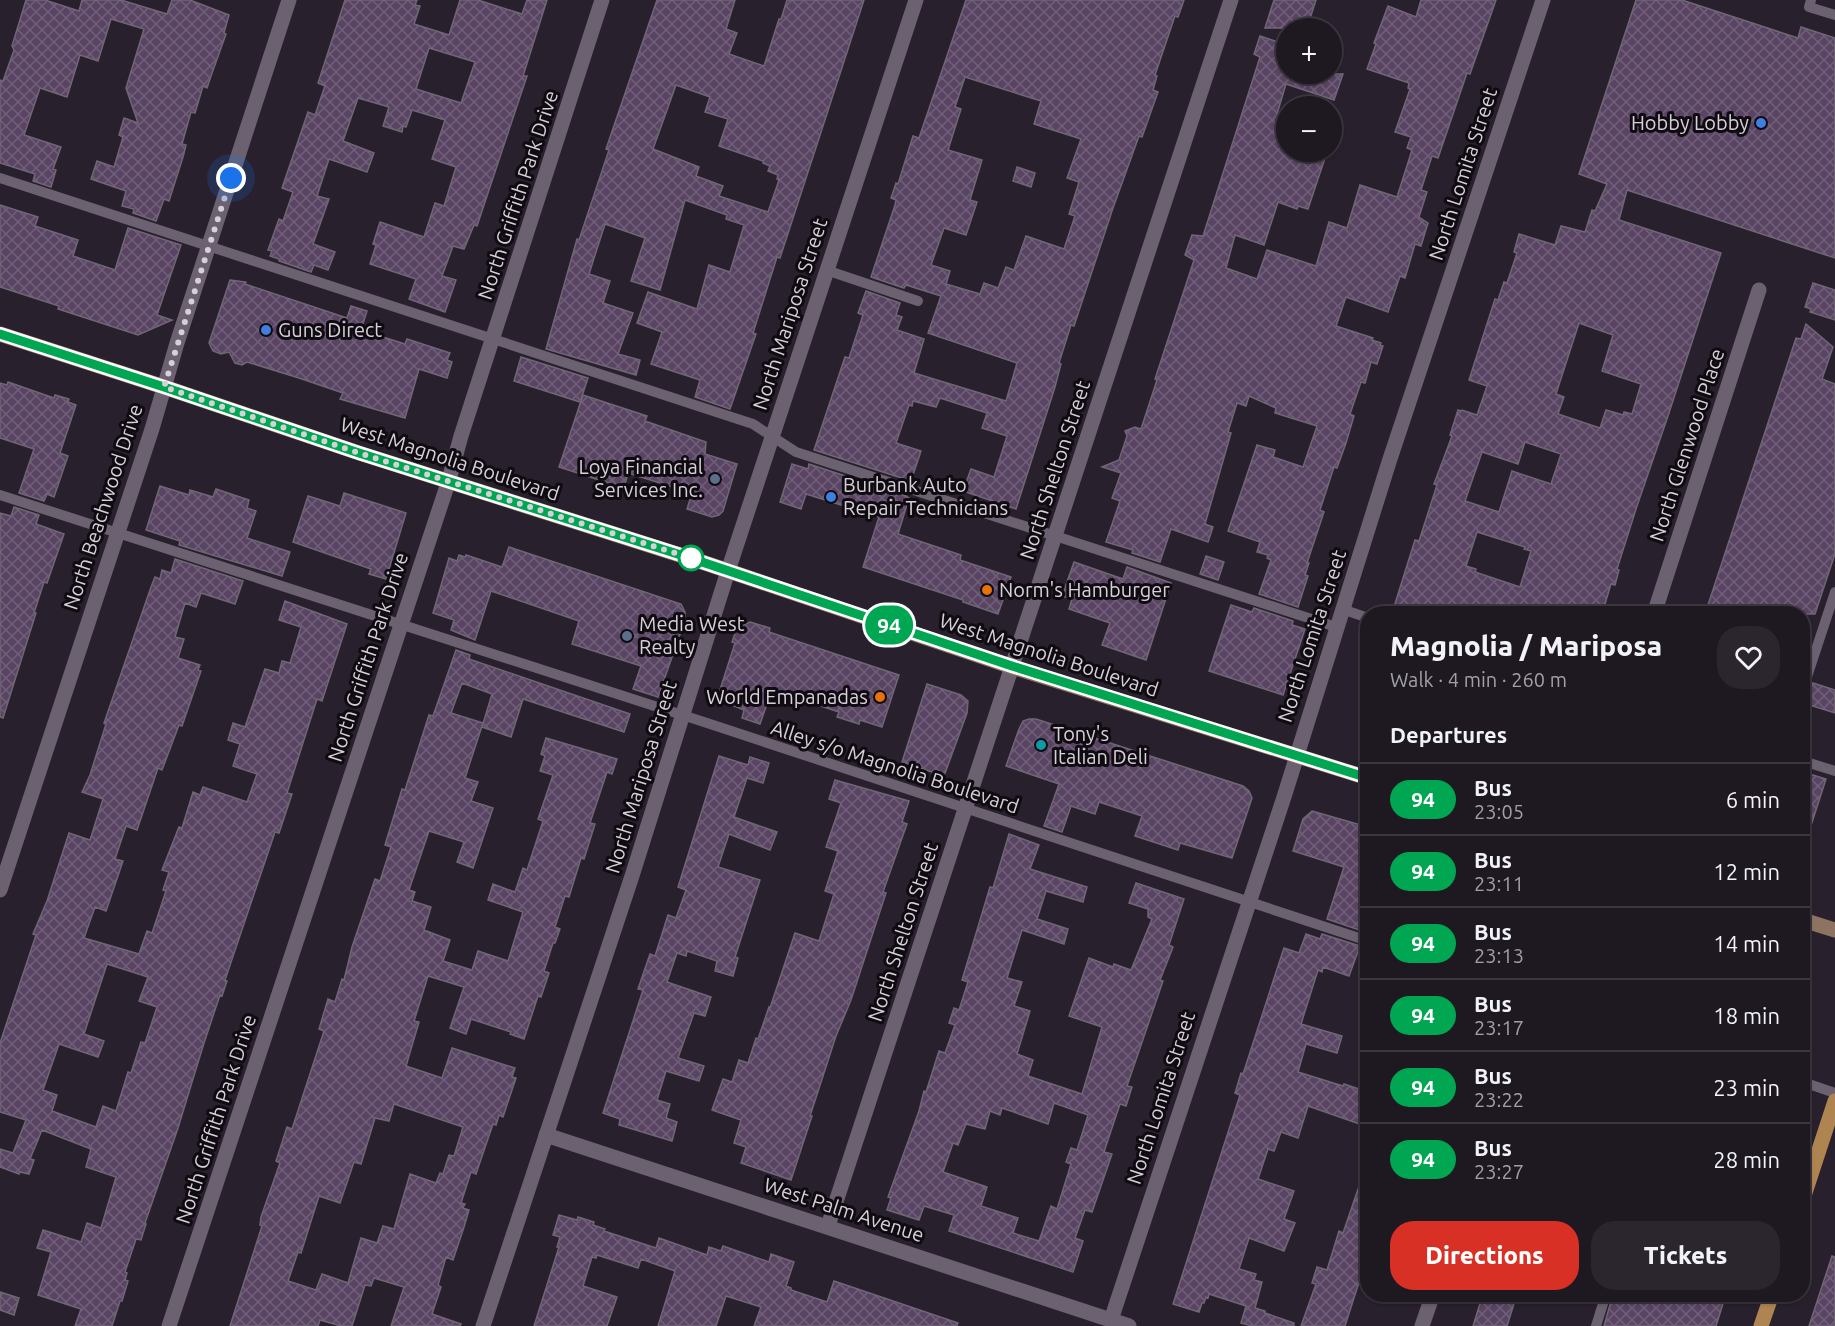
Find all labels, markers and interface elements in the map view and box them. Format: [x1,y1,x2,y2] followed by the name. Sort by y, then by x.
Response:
[1276,18,1342,162] map controls
[1276,18,1342,84] button: +
[1424,85,1501,263] street label: North Lomita Street
[473,87,562,302] street label: North Griffith Park Drive
[1276,96,1342,162] button: −
[1631,111,1749,134] place label: Hobby Lobby
[1754,116,1768,130] marker: Hobby Lobby
[216,163,246,193] your location
[748,215,831,413] street label: North Mariposa Street
[278,318,382,341] place label: Guns Direct
[259,323,273,337] marker: Guns Direct
[1644,346,1729,544] street label: North Glenwood Place
[1015,377,1094,562] street label: North Shelton Street
[58,401,147,612] street label: North Beachwood Drive
[338,412,563,505] street label: West Magnolia Boulevard
[579,455,703,501] place label: Loya Financial Services Inc.
[708,472,722,486] marker: Loya Financial Services Inc.
[843,473,1008,519] place label: Burbank Auto Repair Technicians
[824,490,838,504] marker: Burbank Auto Repair Technicians
[678,545,704,571] unlabelled marker
[1273,547,1350,725] street label: North Lomita Street
[323,549,412,764] street label: North Griffith Park Drive
[999,578,1170,601] place label: Norm's Hamburger
[980,583,994,597] marker: Norm's Hamburger
[862,606,916,644] line badge: 94
[937,608,1162,701] street label: West Magnolia Boulevard
[639,612,745,658] place label: Media West Realty
[877,613,901,637] text: 94
[1717,626,1780,689] button: heart
[620,629,634,643] marker: Media West Realty
[1390,630,1662,661] text: Magnolia / Mariposa
[1390,668,1567,691] text: Walk · 4 min · 260 m
[600,678,681,876] street label: North Mariposa Street
[706,685,868,708] place label: World Empanadas
[873,690,887,704] marker: World Empanadas
[768,715,1022,818] street label: Alley s/o Magnolia Boulevard
[1053,722,1148,768] place label: Tony's Italian Deli
[1390,722,1507,747] text: Departures
[1034,738,1048,752] marker: Tony's Italian Deli
[1474,775,1512,800] text: Bus
[1411,787,1435,811] text: 94
[1726,787,1780,812] text: 6 min
[1474,800,1524,823] text: 23:05
[863,839,942,1024] street label: North Shelton Street
[1474,847,1512,872] text: Bus
[1411,859,1435,883] text: 94
[1713,859,1780,884] text: 12 min
[1474,872,1524,895] text: 23:11
[1474,919,1512,944] text: Bus
[1411,931,1435,955] text: 94
[1713,931,1780,956] text: 14 min
[1474,944,1524,967] text: 23:13
[1474,991,1512,1016] text: Bus
[1411,1003,1435,1027] text: 94
[1713,1003,1780,1028] text: 18 min
[1122,1009,1199,1187] street label: North Lomita Street
[171,1011,260,1226] street label: North Griffith Park Drive
[1474,1016,1524,1039] text: 23:17
[1474,1063,1512,1088] text: Bus
[1411,1075,1435,1099] text: 94
[1713,1075,1780,1100] text: 23 min
[1474,1088,1524,1111] text: 23:22
[1474,1135,1512,1160] text: Bus
[1411,1147,1435,1171] text: 94
[1713,1147,1780,1172] text: 28 min
[1474,1160,1524,1183] text: 23:27
[761,1173,927,1246] street label: West Palm Avenue
[1390,1221,1579,1290] button: Directions
[1591,1221,1780,1290] button: Tickets

